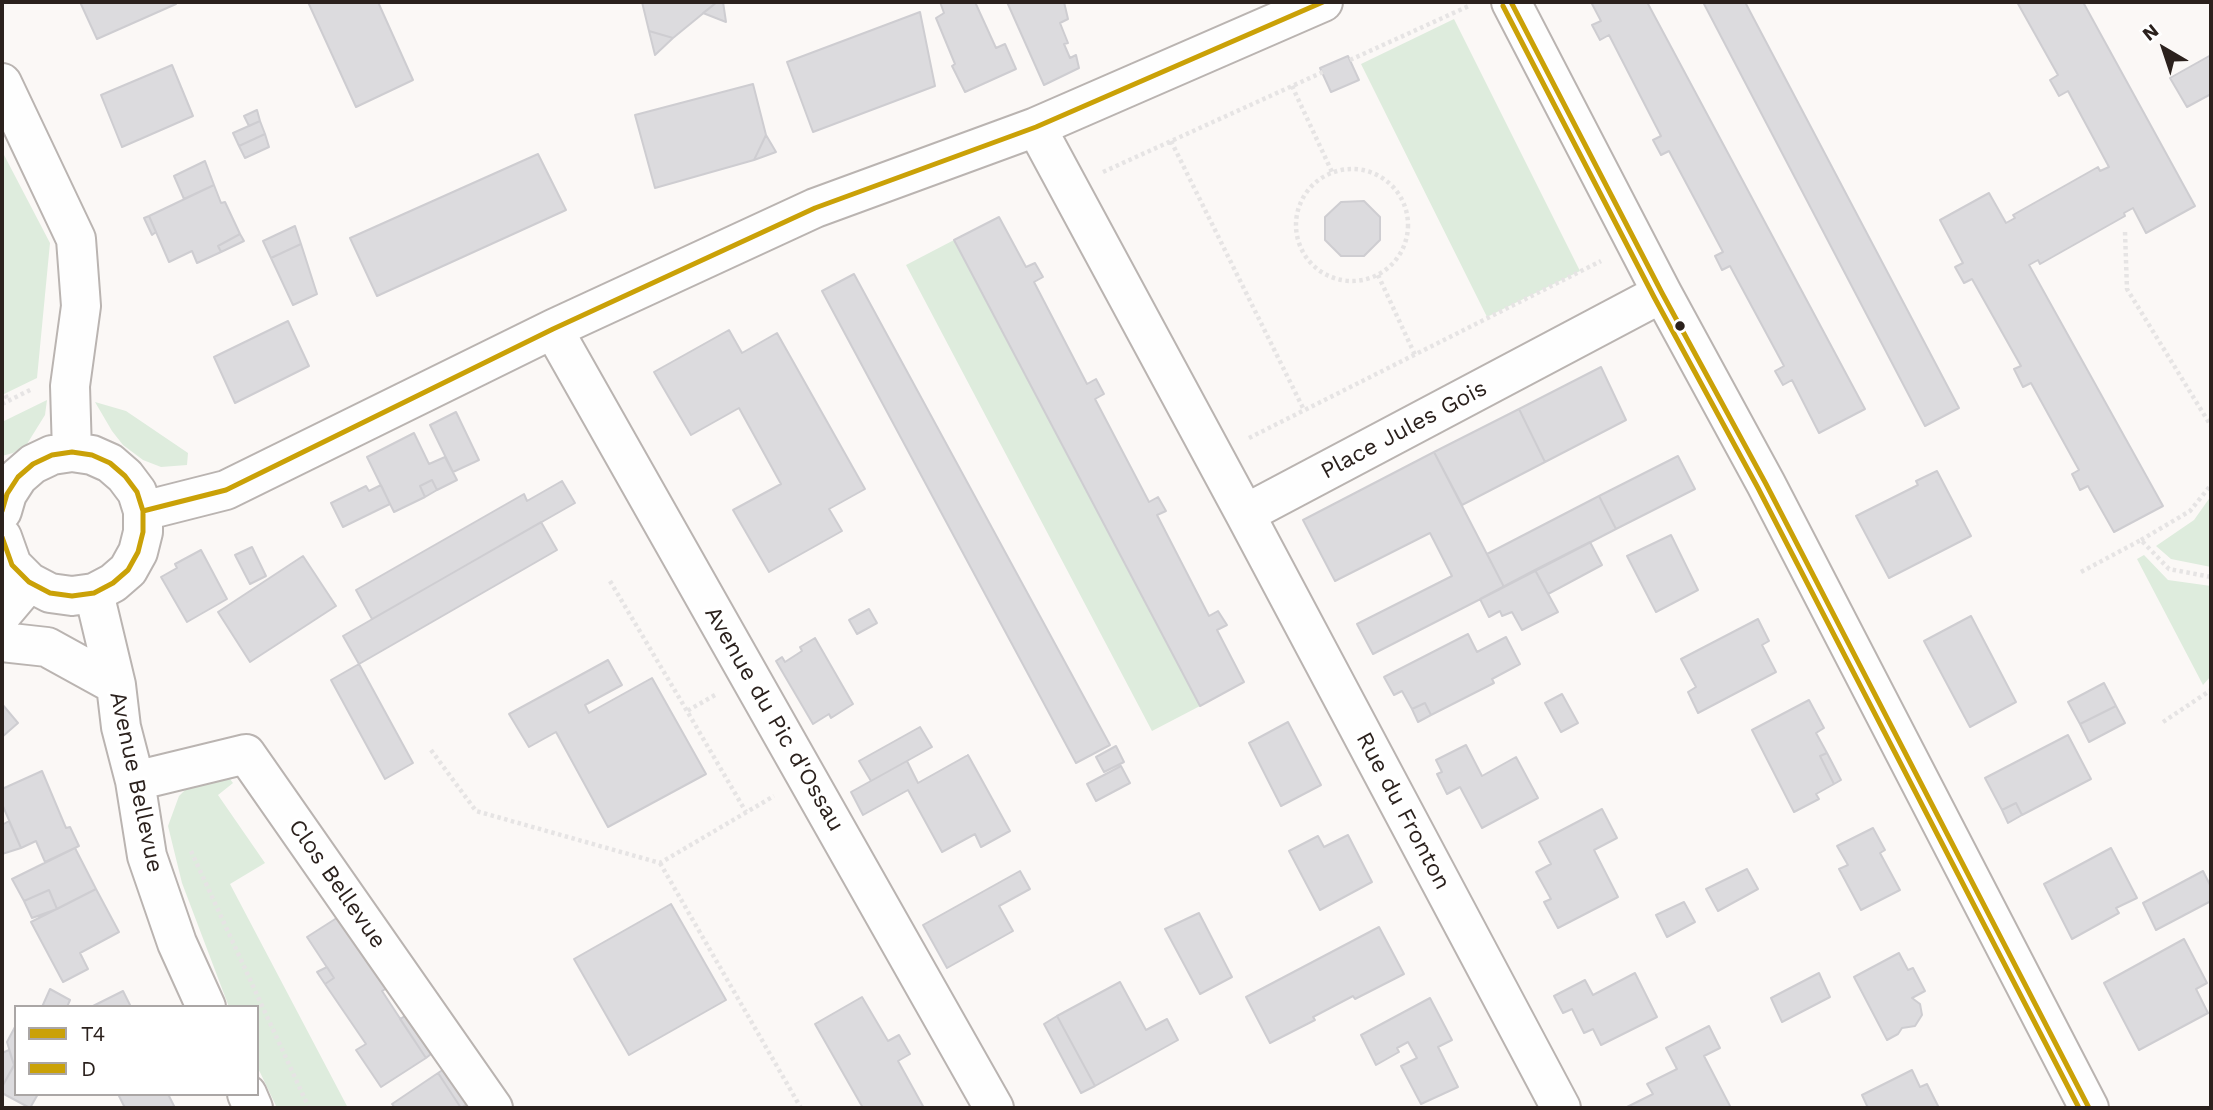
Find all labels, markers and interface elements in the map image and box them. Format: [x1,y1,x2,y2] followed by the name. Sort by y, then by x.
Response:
[2129,14,2199,84] north arrow
[2138,19,2163,46] text: N
[1673,319,1687,333] unlabelled marker
[1316,375,1492,485] street label: Place Jules Gois
[698,602,850,836] street label: Avenue du Pic d'Ossau
[103,689,169,875] street label: Avenue Bellevue
[1350,728,1456,894] street label: Rue du Fronton
[282,814,392,954] street label: Clos Bellevue
[14,1005,259,1096] legend
[81,1021,105,1046] text: T4
[81,1056,96,1081] text: D

